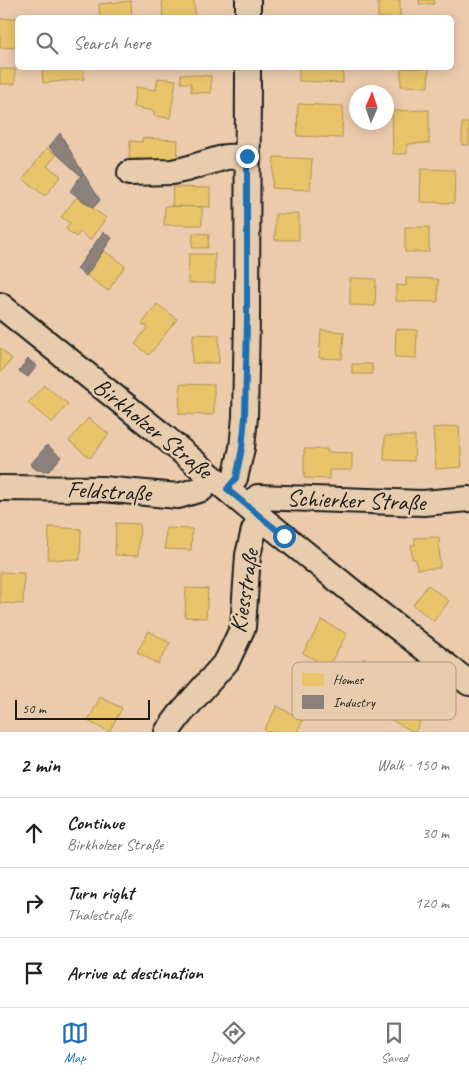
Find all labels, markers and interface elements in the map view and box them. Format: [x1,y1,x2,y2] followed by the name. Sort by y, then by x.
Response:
[15,15,454,70] search box
[33,29,61,57] icon: search
[73,31,150,55] text: Search here
[349,85,394,130] north arrow
[236,145,259,168] route end
[87,371,220,486] street label: Birkholzer Straße
[66,474,154,508] street label: Feldstraße
[286,483,428,517] street label: Schierker Straße
[273,525,296,548] route start
[223,545,266,635] street label: Kiesstraße
[292,662,456,720] legend
[333,671,364,688] text: Homes
[333,694,376,711] text: Industry
[15,697,150,720] scale bar
[22,700,46,717] text: 50 m
[20,752,60,778] text: 2 min
[377,755,449,775] text: Walk · 150 m
[67,811,124,835] text: Continue
[20,819,48,847] icon: ahead
[422,823,449,843] text: 30 m
[67,835,163,855] text: Birkholzer Straße
[67,881,134,905] text: Turn right
[20,889,48,917] icon: right
[415,893,449,913] text: 120 m
[67,905,132,925] text: Thalestraße
[20,959,48,987] icon: arrive
[67,961,203,985] text: Arrive at destination
[61,1019,89,1066] tab: Map
[210,1019,259,1066] tab: Directions
[380,1019,408,1066] tab: Saved

